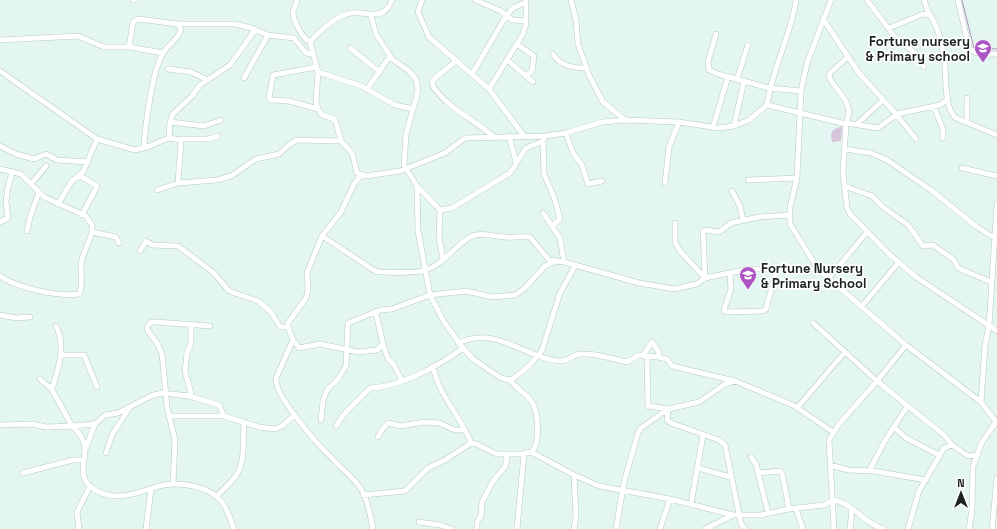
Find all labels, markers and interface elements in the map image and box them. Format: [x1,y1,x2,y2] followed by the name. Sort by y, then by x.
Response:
[866,33,970,65] place label: Fortune nursery & Primary school
[973,38,993,63] school or university icon: Fortune nursery & Primary school
[761,260,866,292] place label: Fortune Nursery & Primary School
[738,265,758,290] school or university icon: Fortune Nursery & Primary School
[941,473,981,513] north arrow
[957,476,965,490] text: N

